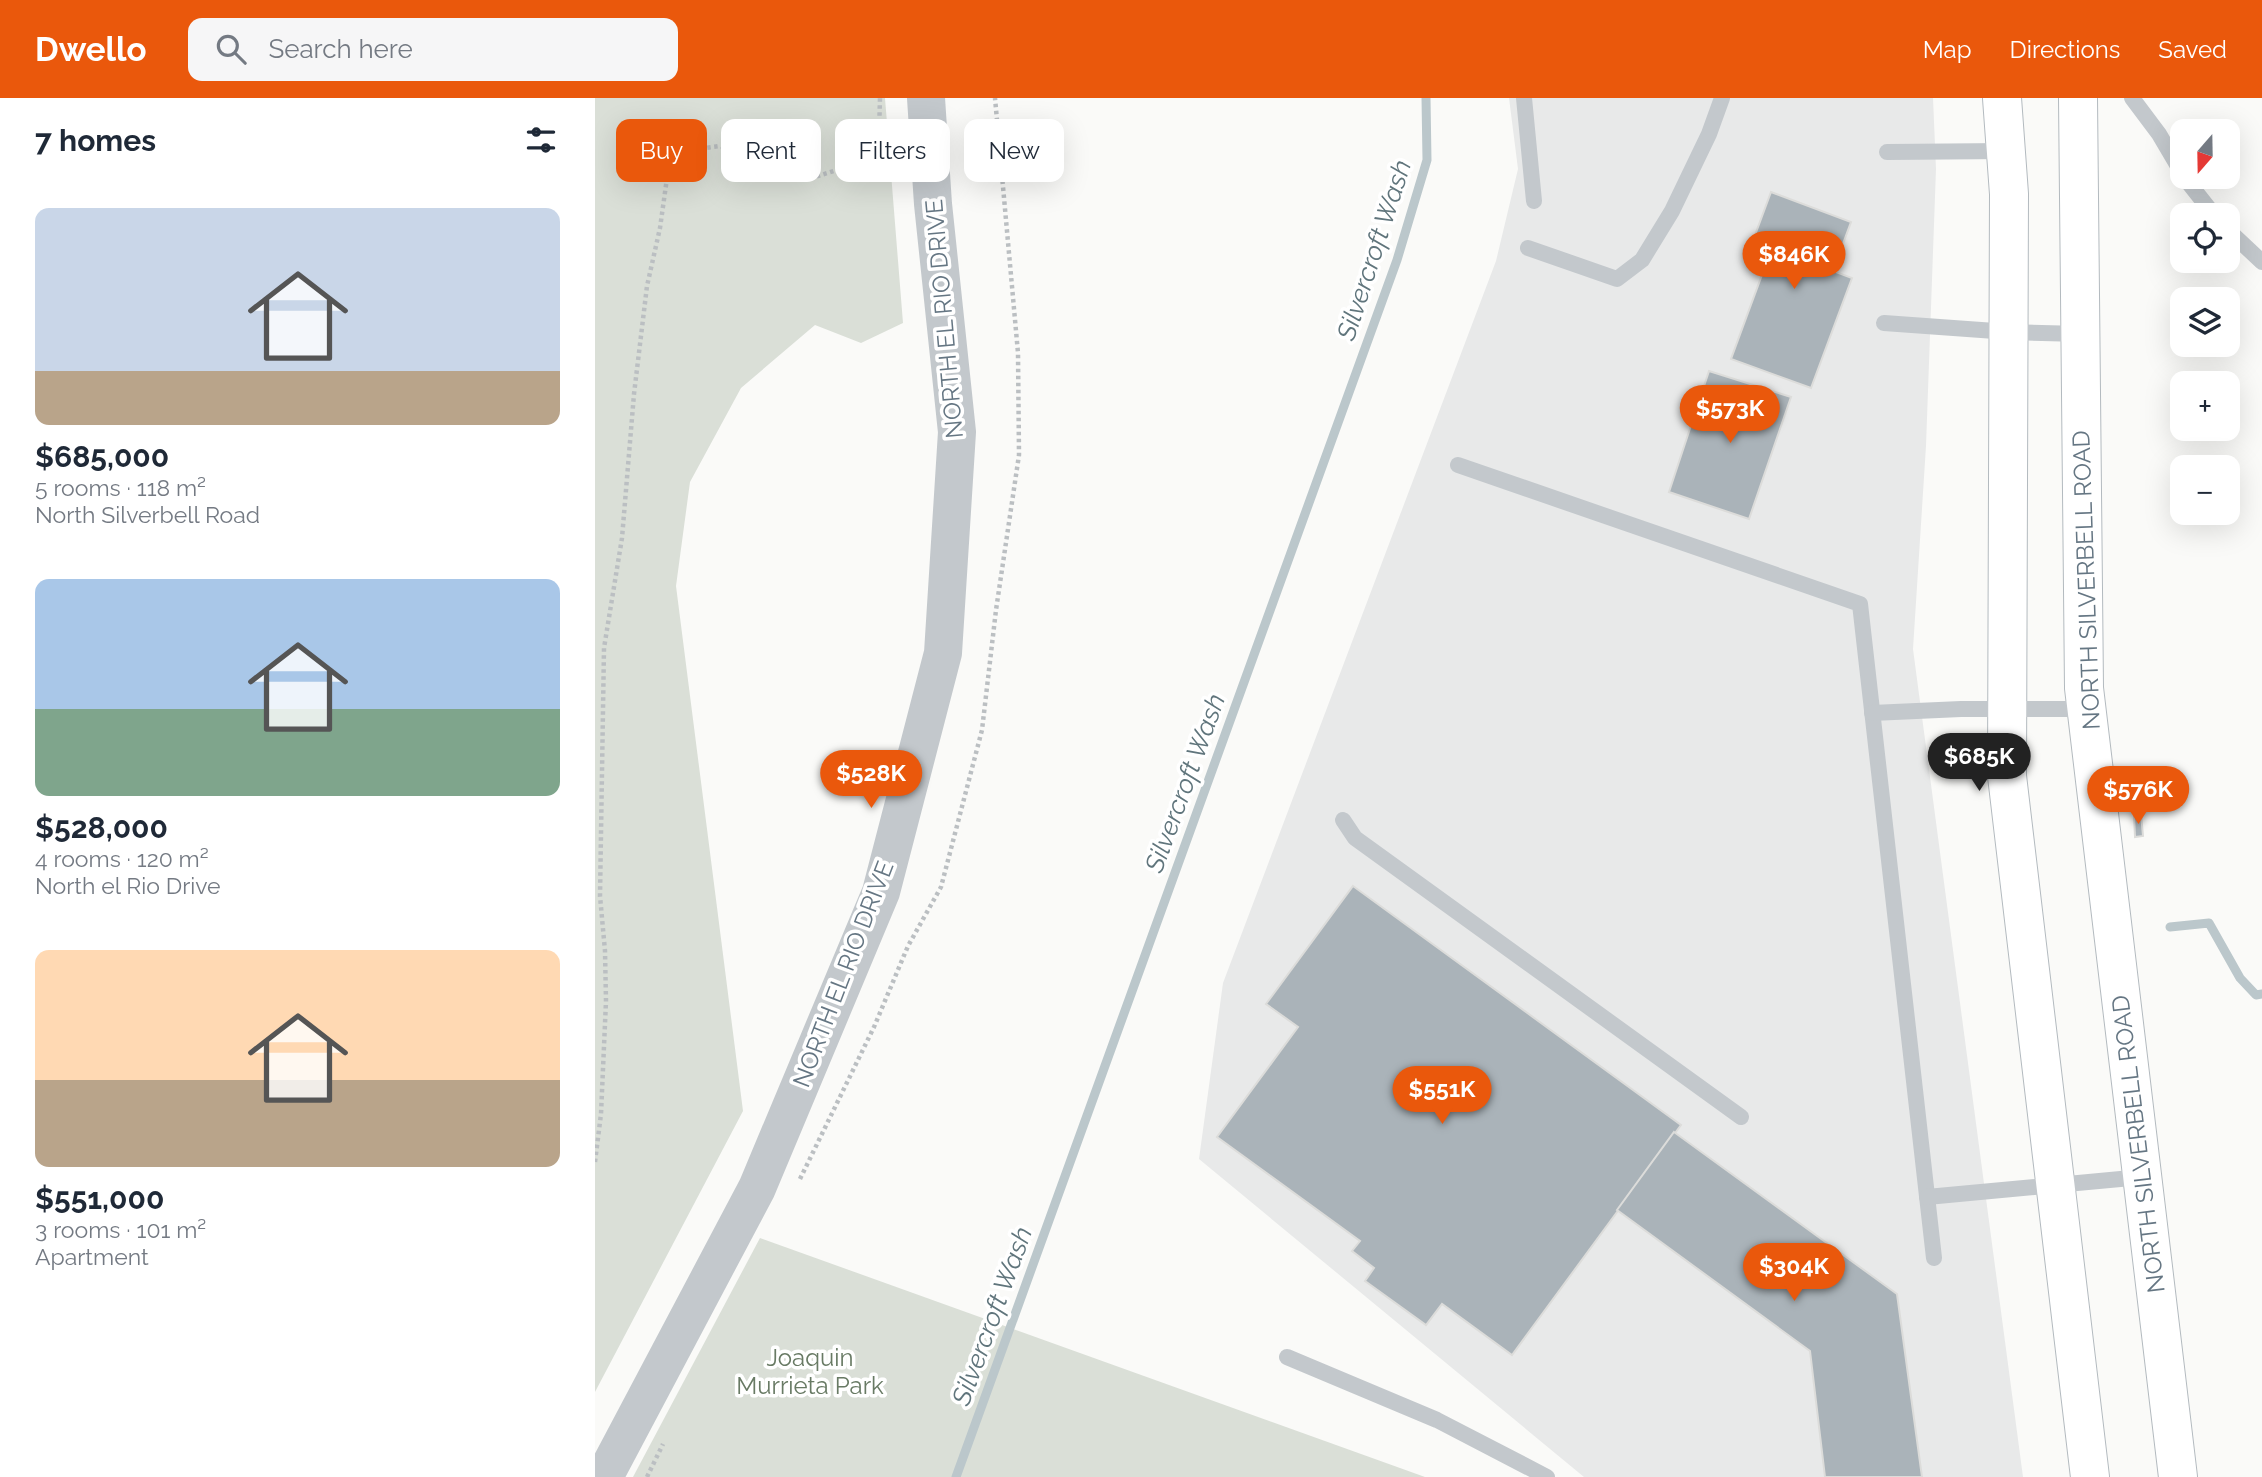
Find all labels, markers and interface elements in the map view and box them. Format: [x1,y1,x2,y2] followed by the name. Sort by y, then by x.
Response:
[188,18,678,81] search box
[35,30,146,69] text: Dwello
[212,30,250,68] icon: search
[268,34,413,64] text: Search here
[1923,35,1972,64] text: Map
[2010,35,2120,64] text: Directions
[2158,35,2227,64] text: Saved
[616,119,707,182] chip: Buy
[721,119,821,182] chip: Rent
[835,119,950,182] chip: Filters
[964,119,1064,182] chip: New
[2170,119,2240,189] north arrow
[2170,119,2240,525] map controls
[522,121,560,159] icon: filters
[35,123,156,158] text: 7 homes
[1330,156,1417,345] water label: Silvercroft Wash
[919,198,969,440] street label: NORTH EL RIO DRIVE
[2170,203,2240,273] button: locate
[1745,232,1843,291] pin: $846K
[1759,240,1829,267] text: $846K
[235,253,361,379] icon: home
[2170,287,2240,357] button: layers
[2170,371,2240,441] button: +
[1681,386,1779,445] pin: $573K
[1696,394,1764,421] text: $573K
[2066,430,2106,730] street label: NORTH SILVERBELL ROAD
[35,439,169,474] text: $685,000
[2170,455,2240,525] button: −
[35,474,206,501] text: 5 rooms · 118 m²
[35,501,260,528] text: North Silverbell Road
[235,624,361,750] icon: home
[1138,690,1231,877] water label: Silvercroft Wash
[1930,734,2028,793] pin: $685K
[1944,742,2014,769] text: $685K
[822,750,920,810] pin: $528K
[836,759,906,786] text: $528K
[2089,766,2187,826] pin: $576K
[2103,775,2173,802] text: $576K
[35,810,168,845] text: $528,000
[35,845,209,872] text: 4 rooms · 120 m²
[786,857,900,1091] street label: NORTH EL RIO DRIVE
[35,872,221,899] text: North el Rio Drive
[2105,994,2171,1294] street label: NORTH SILVERBELL ROAD
[235,995,361,1121] icon: home
[1393,1066,1491,1126] pin: $551K
[1409,1075,1475,1102] text: $551K
[35,1181,164,1216] text: $551,000
[35,1216,206,1243] text: 3 rooms · 101 m²
[945,1223,1038,1410] water label: Silvercroft Wash
[35,1243,149,1270] text: Apartment
[1745,1244,1843,1303] pin: $304K
[1759,1252,1829,1279] text: $304K
[736,1343,884,1400] park label: Joaquin Murrieta Park

